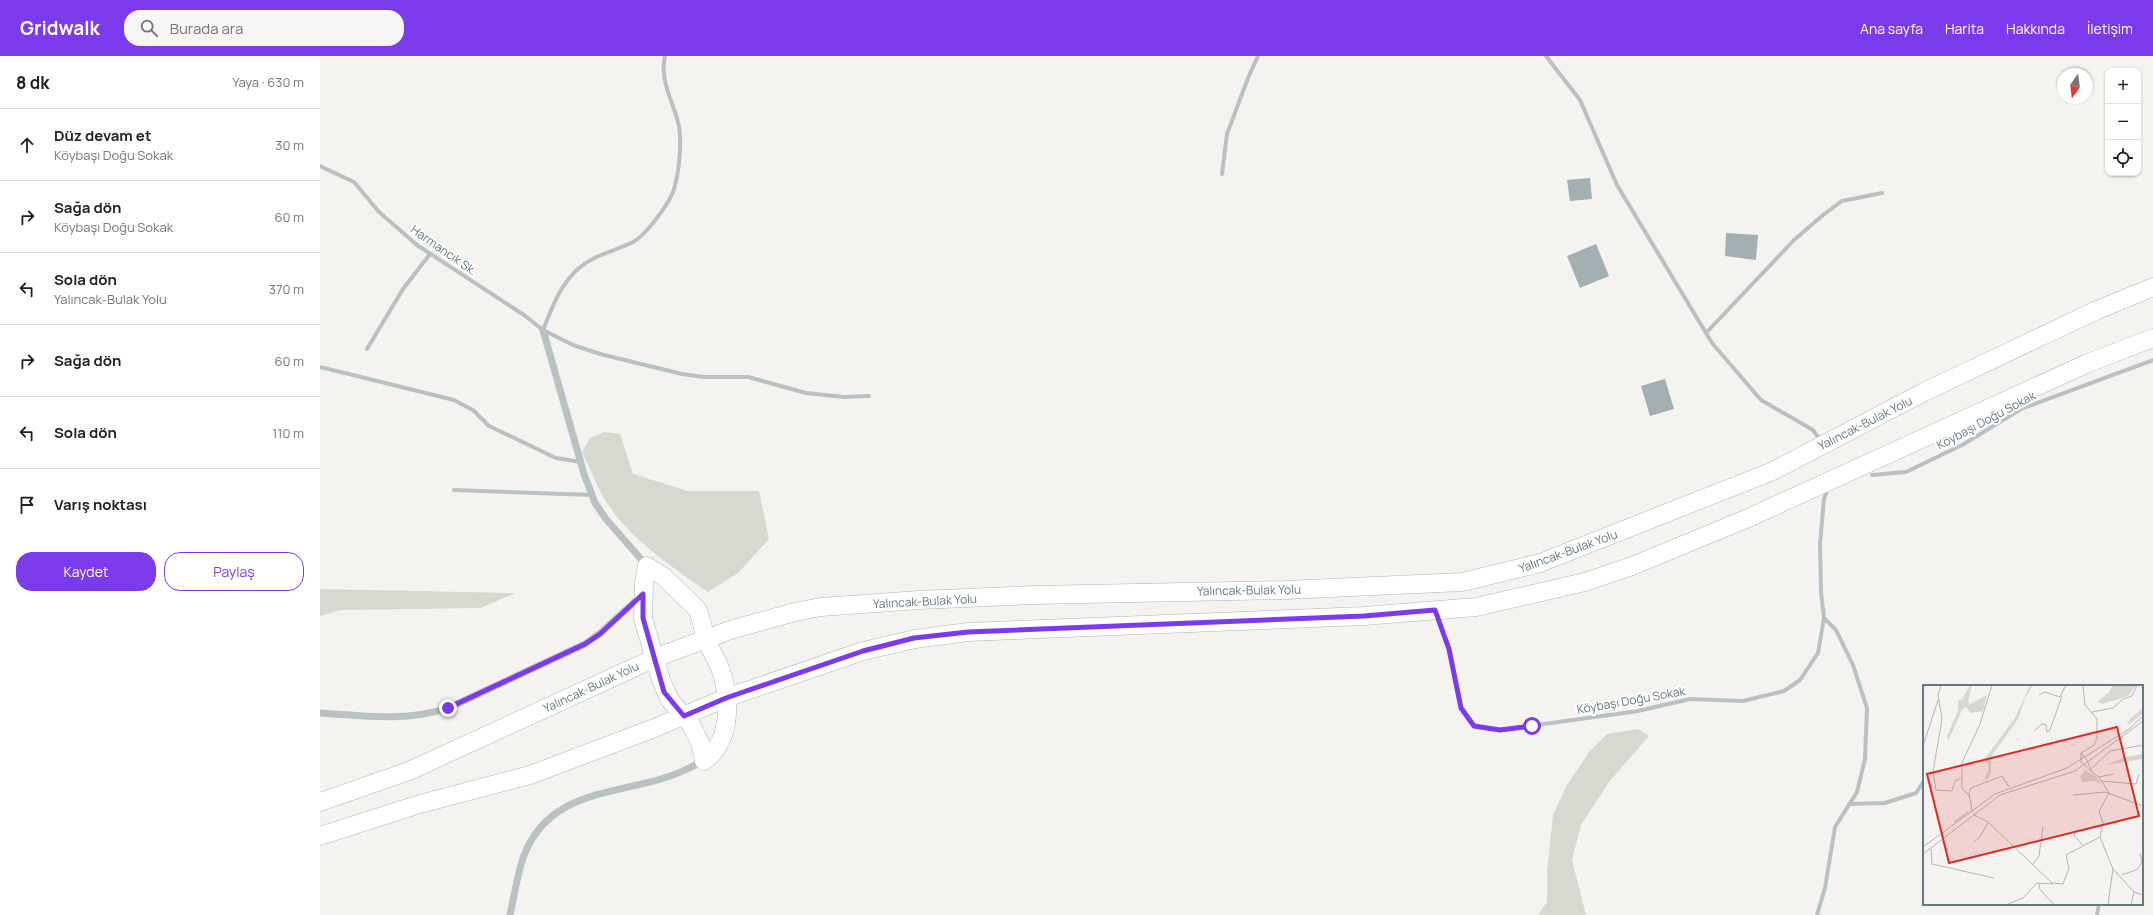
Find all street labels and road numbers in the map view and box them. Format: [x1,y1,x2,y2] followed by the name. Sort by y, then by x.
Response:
[408,221,480,279] street label: Harmancık Sk.
[1933,386,2039,453] street label: Köybaşı Doğu Sokak
[1815,392,1915,454] street label: Yalıncak-Bulak Yolu
[1516,525,1620,577] street label: Yalıncak-Bulak Yolu
[1197,581,1301,599] street label: Yalıncak-Bulak Yolu
[873,590,977,612] street label: Yalıncak-Bulak Yolu
[540,657,642,717] street label: Yalıncak-Bulak Yolu
[1575,682,1688,718] street label: Köybaşı Doğu Sokak

